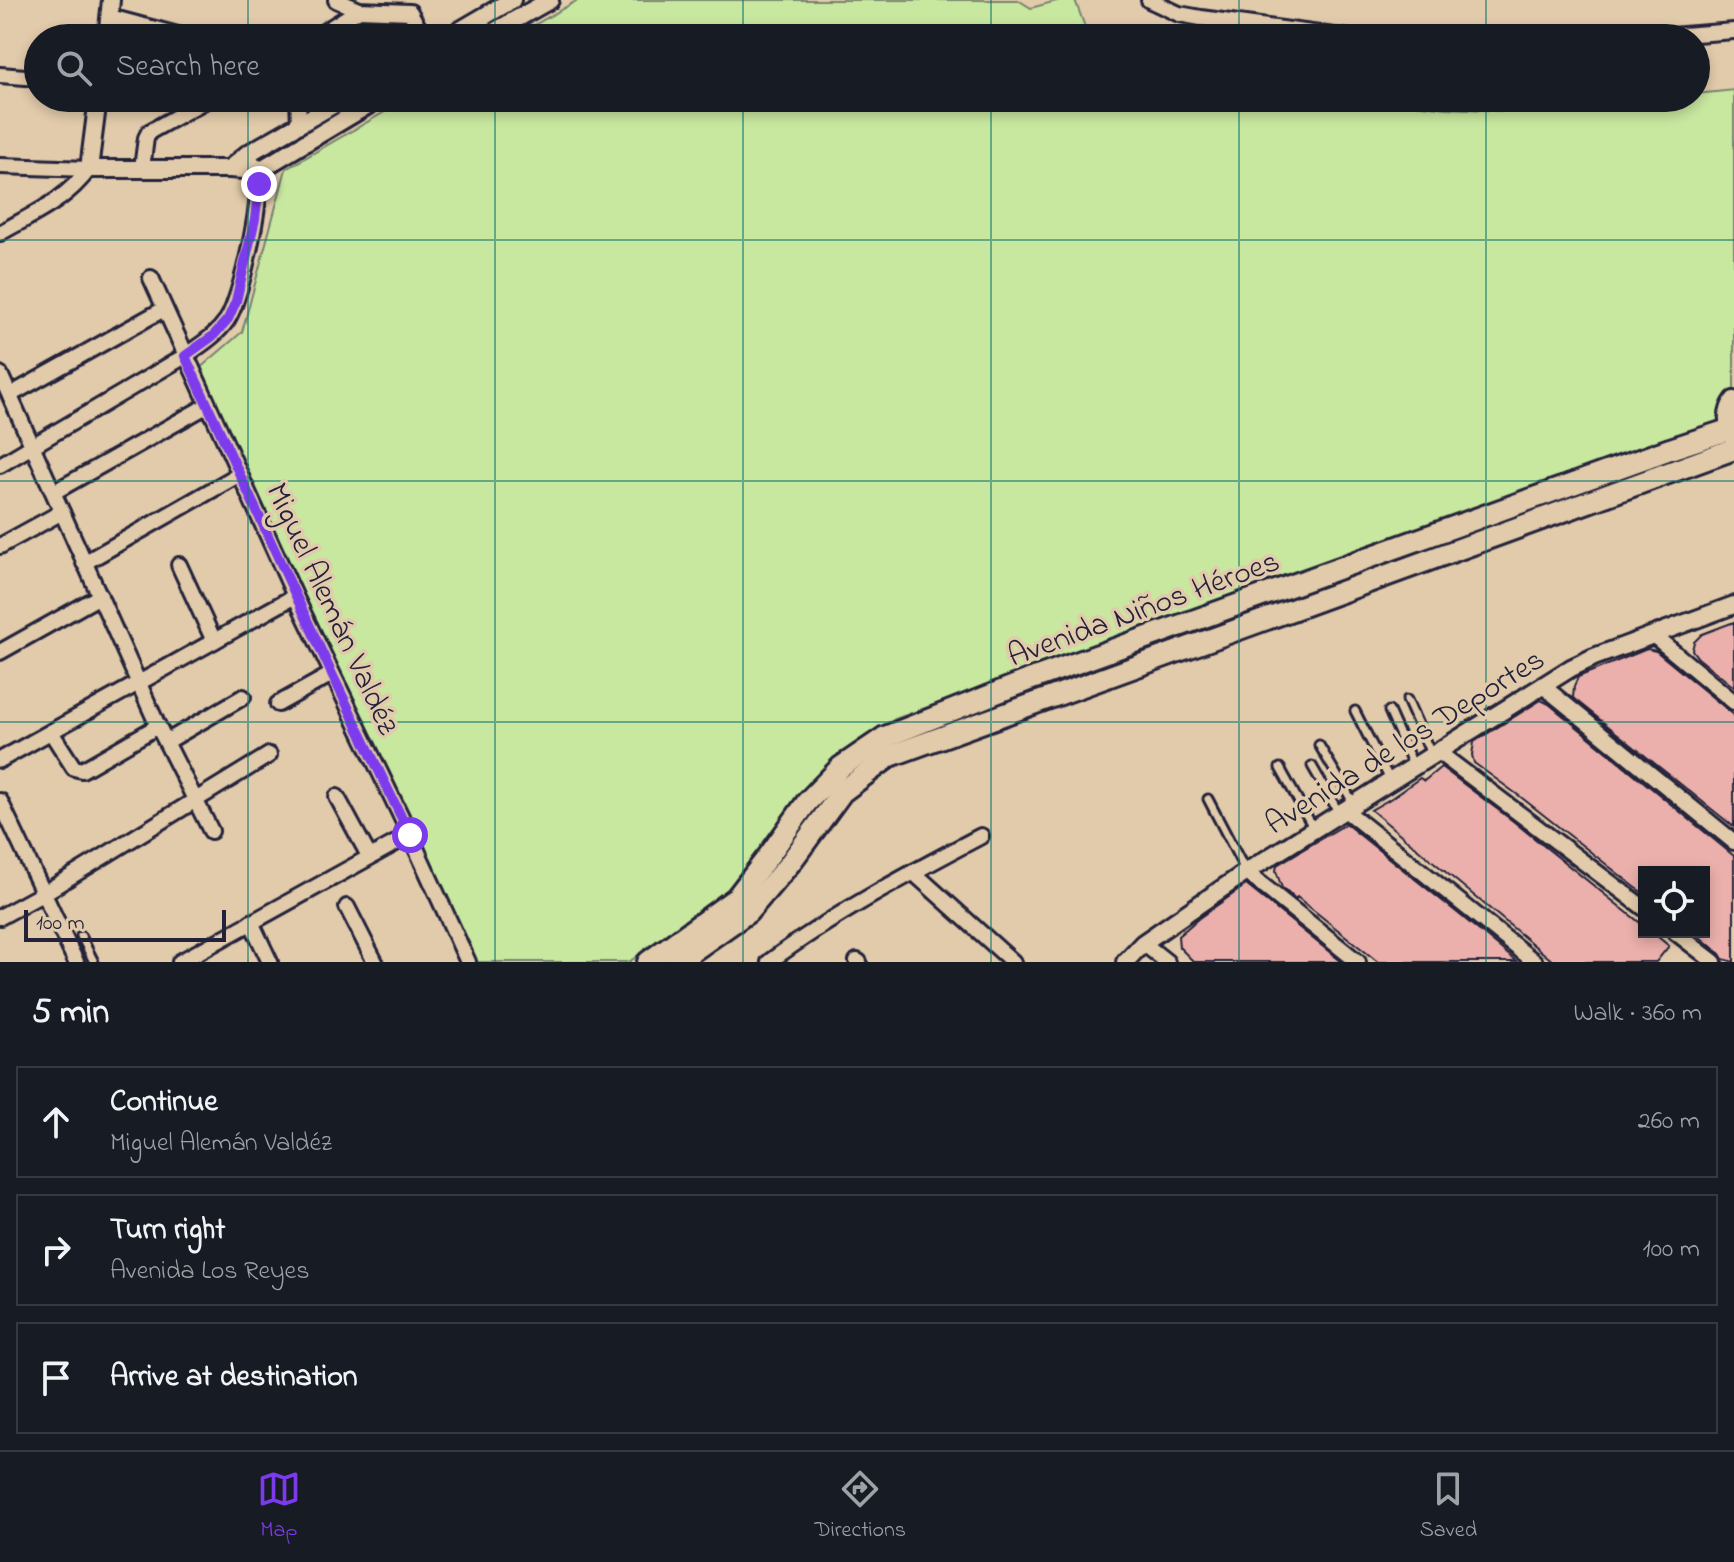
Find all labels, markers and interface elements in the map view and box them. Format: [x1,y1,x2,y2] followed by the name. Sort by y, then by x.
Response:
[24,24,1710,112] search box
[52,46,96,90] icon: search
[116,46,260,90] text: Search here
[241,166,277,202] route end
[252,476,410,744] street label: Miguel Alemán Valdéz
[1002,539,1287,681] street label: Avenida Niños Héroes
[1257,638,1555,848] street label: Avenida de los Deportes
[392,817,428,853] route start
[1638,866,1710,938] map controls
[1638,866,1710,938] button: locate
[24,906,226,942] scale bar
[36,908,85,940] text: 100 m
[32,989,109,1039] text: 5 min
[1573,995,1702,1033] text: Walk · 360 m
[110,1081,218,1125] text: Continue
[34,1100,78,1144] icon: ahead
[1638,1103,1700,1141] text: 260 m
[110,1125,332,1163] text: Miguel Alemán Valdéz
[110,1209,225,1253] text: Turn right
[34,1228,78,1272] icon: right
[1643,1231,1700,1269] text: 100 m
[110,1253,309,1291] text: Avenida Los Reyes
[34,1356,78,1400] icon: arrive
[110,1356,358,1400] text: Arrive at destination
[257,1467,301,1547] tab: Map
[815,1467,906,1547] tab: Directions
[1420,1467,1477,1547] tab: Saved

